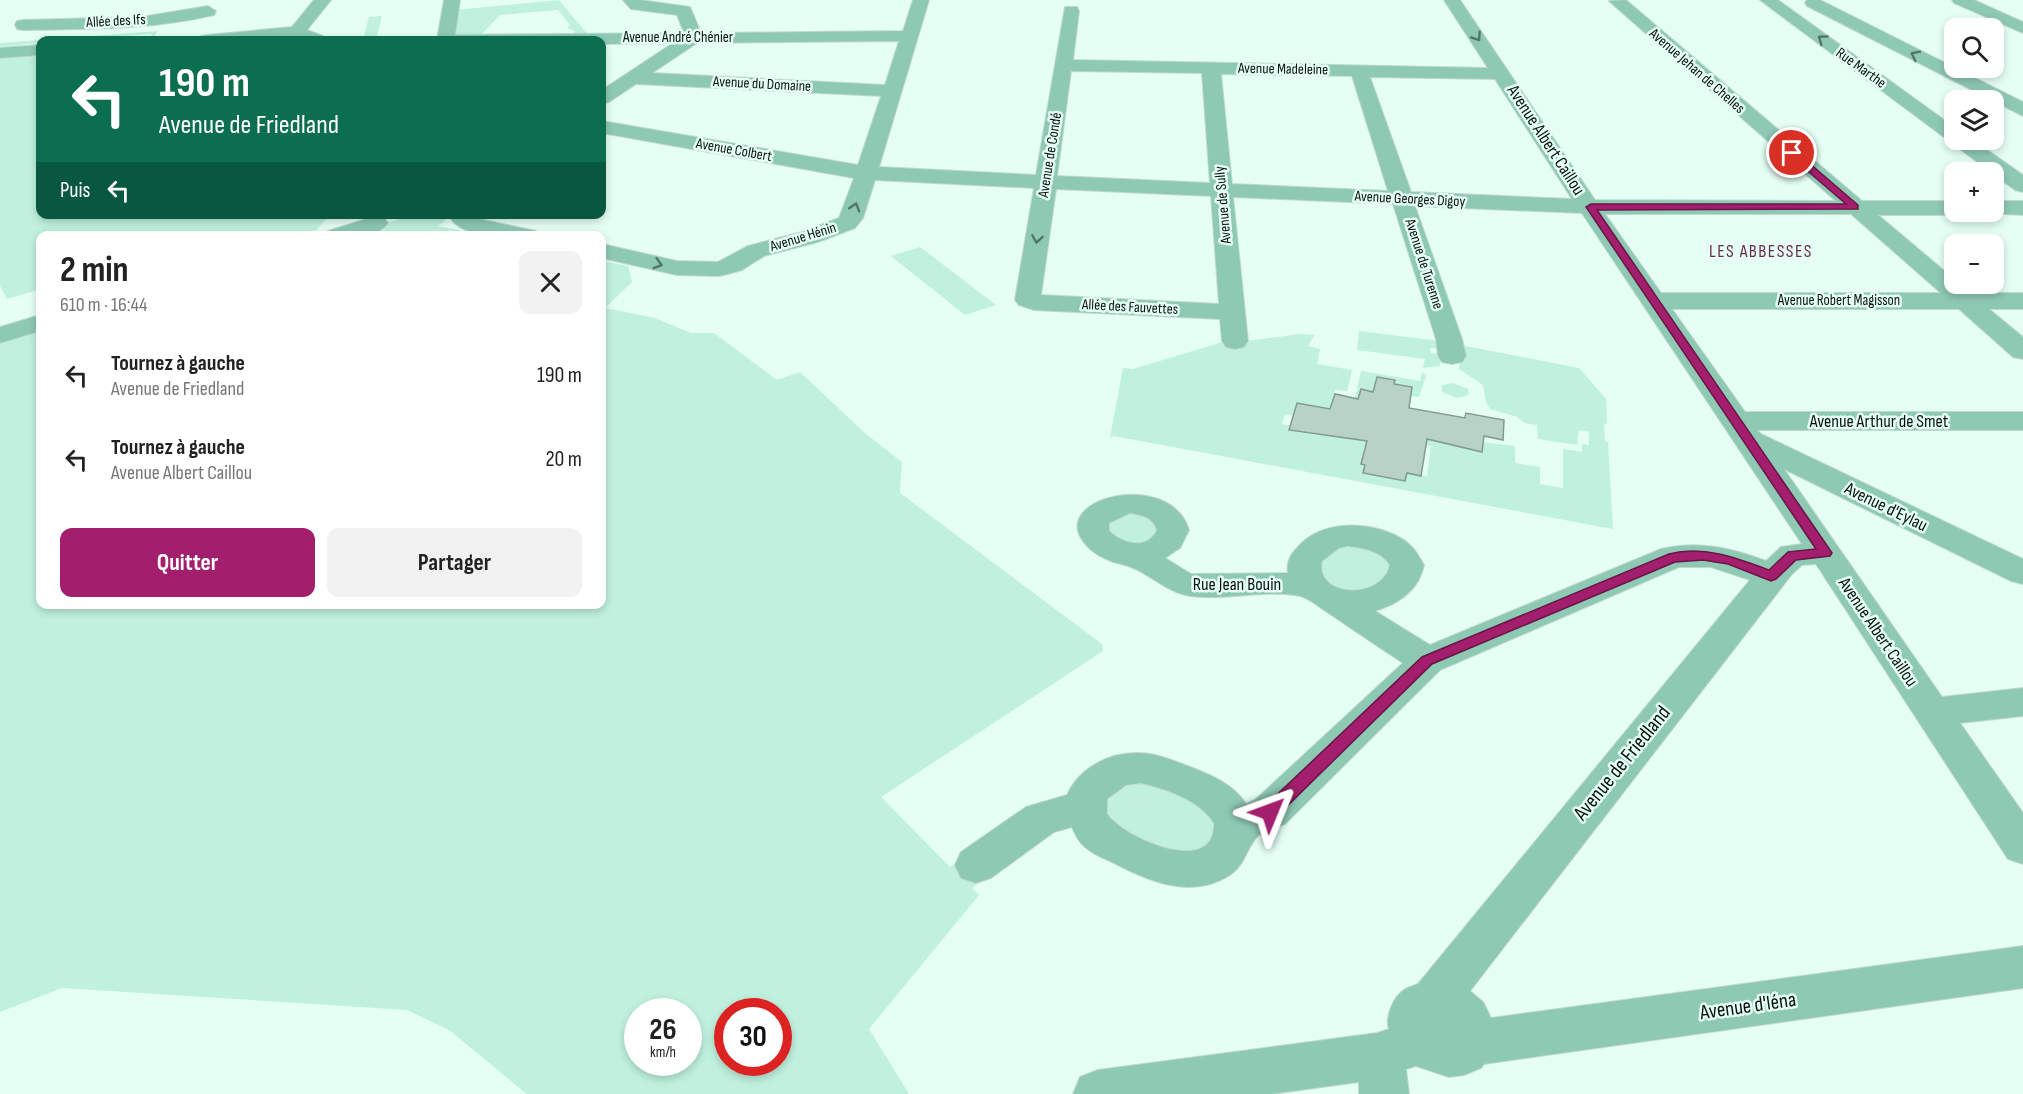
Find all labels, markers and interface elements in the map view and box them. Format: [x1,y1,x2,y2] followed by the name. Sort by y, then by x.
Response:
[85,10,146,32] street label: Allée des Ifs
[1944,18,2004,294] map controls
[1944,18,2004,78] button: search
[1645,24,1749,118] street label: Avenue Jehan de Chelles
[622,28,734,47] street label: Avenue André Chénier
[1470,31,1482,41] one-way arrow
[1818,36,1829,47] one-way arrow
[1832,43,1890,93] street label: Rue Marthe
[1910,51,1921,62] one-way arrow
[159,58,250,109] text: 190 m
[1237,59,1328,79] street label: Avenue Madeleine
[60,60,138,138] icon: left
[711,72,812,96] street label: Avenue du Domaine
[1502,80,1589,199] street label: Avenue Albert Caillou
[1944,90,2004,150] button: layers
[159,109,339,141] text: Avenue de Friedland
[1034,111,1066,200] street label: Avenue de Condé
[1766,127,1817,178] pin
[694,134,774,166] street label: Avenue Colbert
[1775,136,1808,169] icon: arrive
[1944,162,2004,222] button: +
[1210,165,1236,246] street label: Avenue de Sully
[102,174,135,207] icon: left
[60,177,90,204] text: Puis
[1353,187,1466,211] street label: Avenue Georges Digoy
[848,202,860,213] one-way arrow
[1400,215,1448,312] street label: Avenue de Turenne
[767,218,838,256] street label: Avenue Hénin
[1944,234,2004,294] button: −
[1031,235,1043,244] one-way arrow
[1709,241,1813,262] district label: LES ABBESSES
[60,249,129,292] text: 2 min
[519,251,582,314] button: close
[653,257,663,269] one-way arrow
[1777,291,1900,310] street label: Avenue Robert Magisson
[60,293,147,317] text: 610 m · 16:44
[1080,295,1179,319] street label: Allée des Fauvettes
[111,350,245,377] text: Tournez à gauche
[60,359,93,392] icon: left
[537,362,582,389] text: 190 m
[111,377,244,401] text: Avenue de Friedland
[1809,411,1949,432] street label: Avenue Arthur de Smet
[111,434,245,461] text: Tournez à gauche
[60,443,93,476] icon: left
[546,446,582,473] text: 20 m
[111,461,252,485] text: Avenue Albert Caillou
[1840,478,1931,536] street label: Avenue d'Eylau
[60,528,315,597] button: Quitter
[327,528,582,597] button: Partager
[1833,573,1922,691] street label: Avenue Albert Caillou
[1193,574,1281,595] street label: Rue Jean Bouin
[1568,701,1676,826] street label: Avenue de Friedland
[1238,780,1302,844] position arrow
[1697,987,1798,1025] street label: Avenue d'Iéna
[714,998,792,1076] speed limit sign: 30
[649,1012,677,1048] text: 26
[650,1043,676,1062] text: km/h

